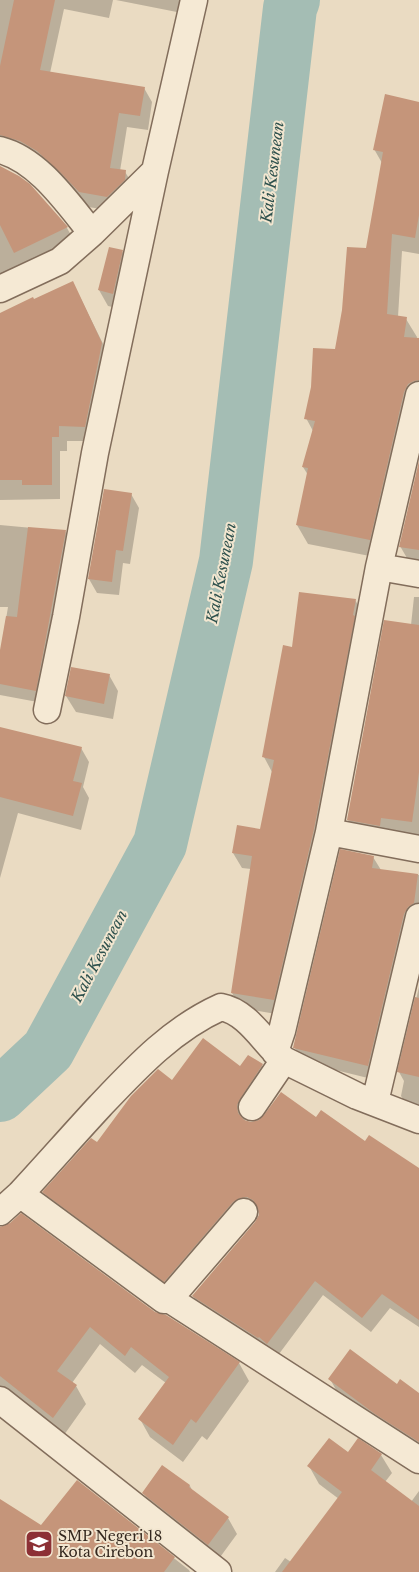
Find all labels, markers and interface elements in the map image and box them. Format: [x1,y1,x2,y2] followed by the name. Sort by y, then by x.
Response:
[256,120,288,225] water label: Kali Kesunean
[202,521,240,626] water label: Kali Kesunean
[66,907,131,1006] water label: Kali Kesunean
[58,1527,162,1561] place label: SMP Negeri 18 Kota Cirebon
[24,1529,54,1559] school or university icon: SMP Negeri 18 Kota Cirebon

